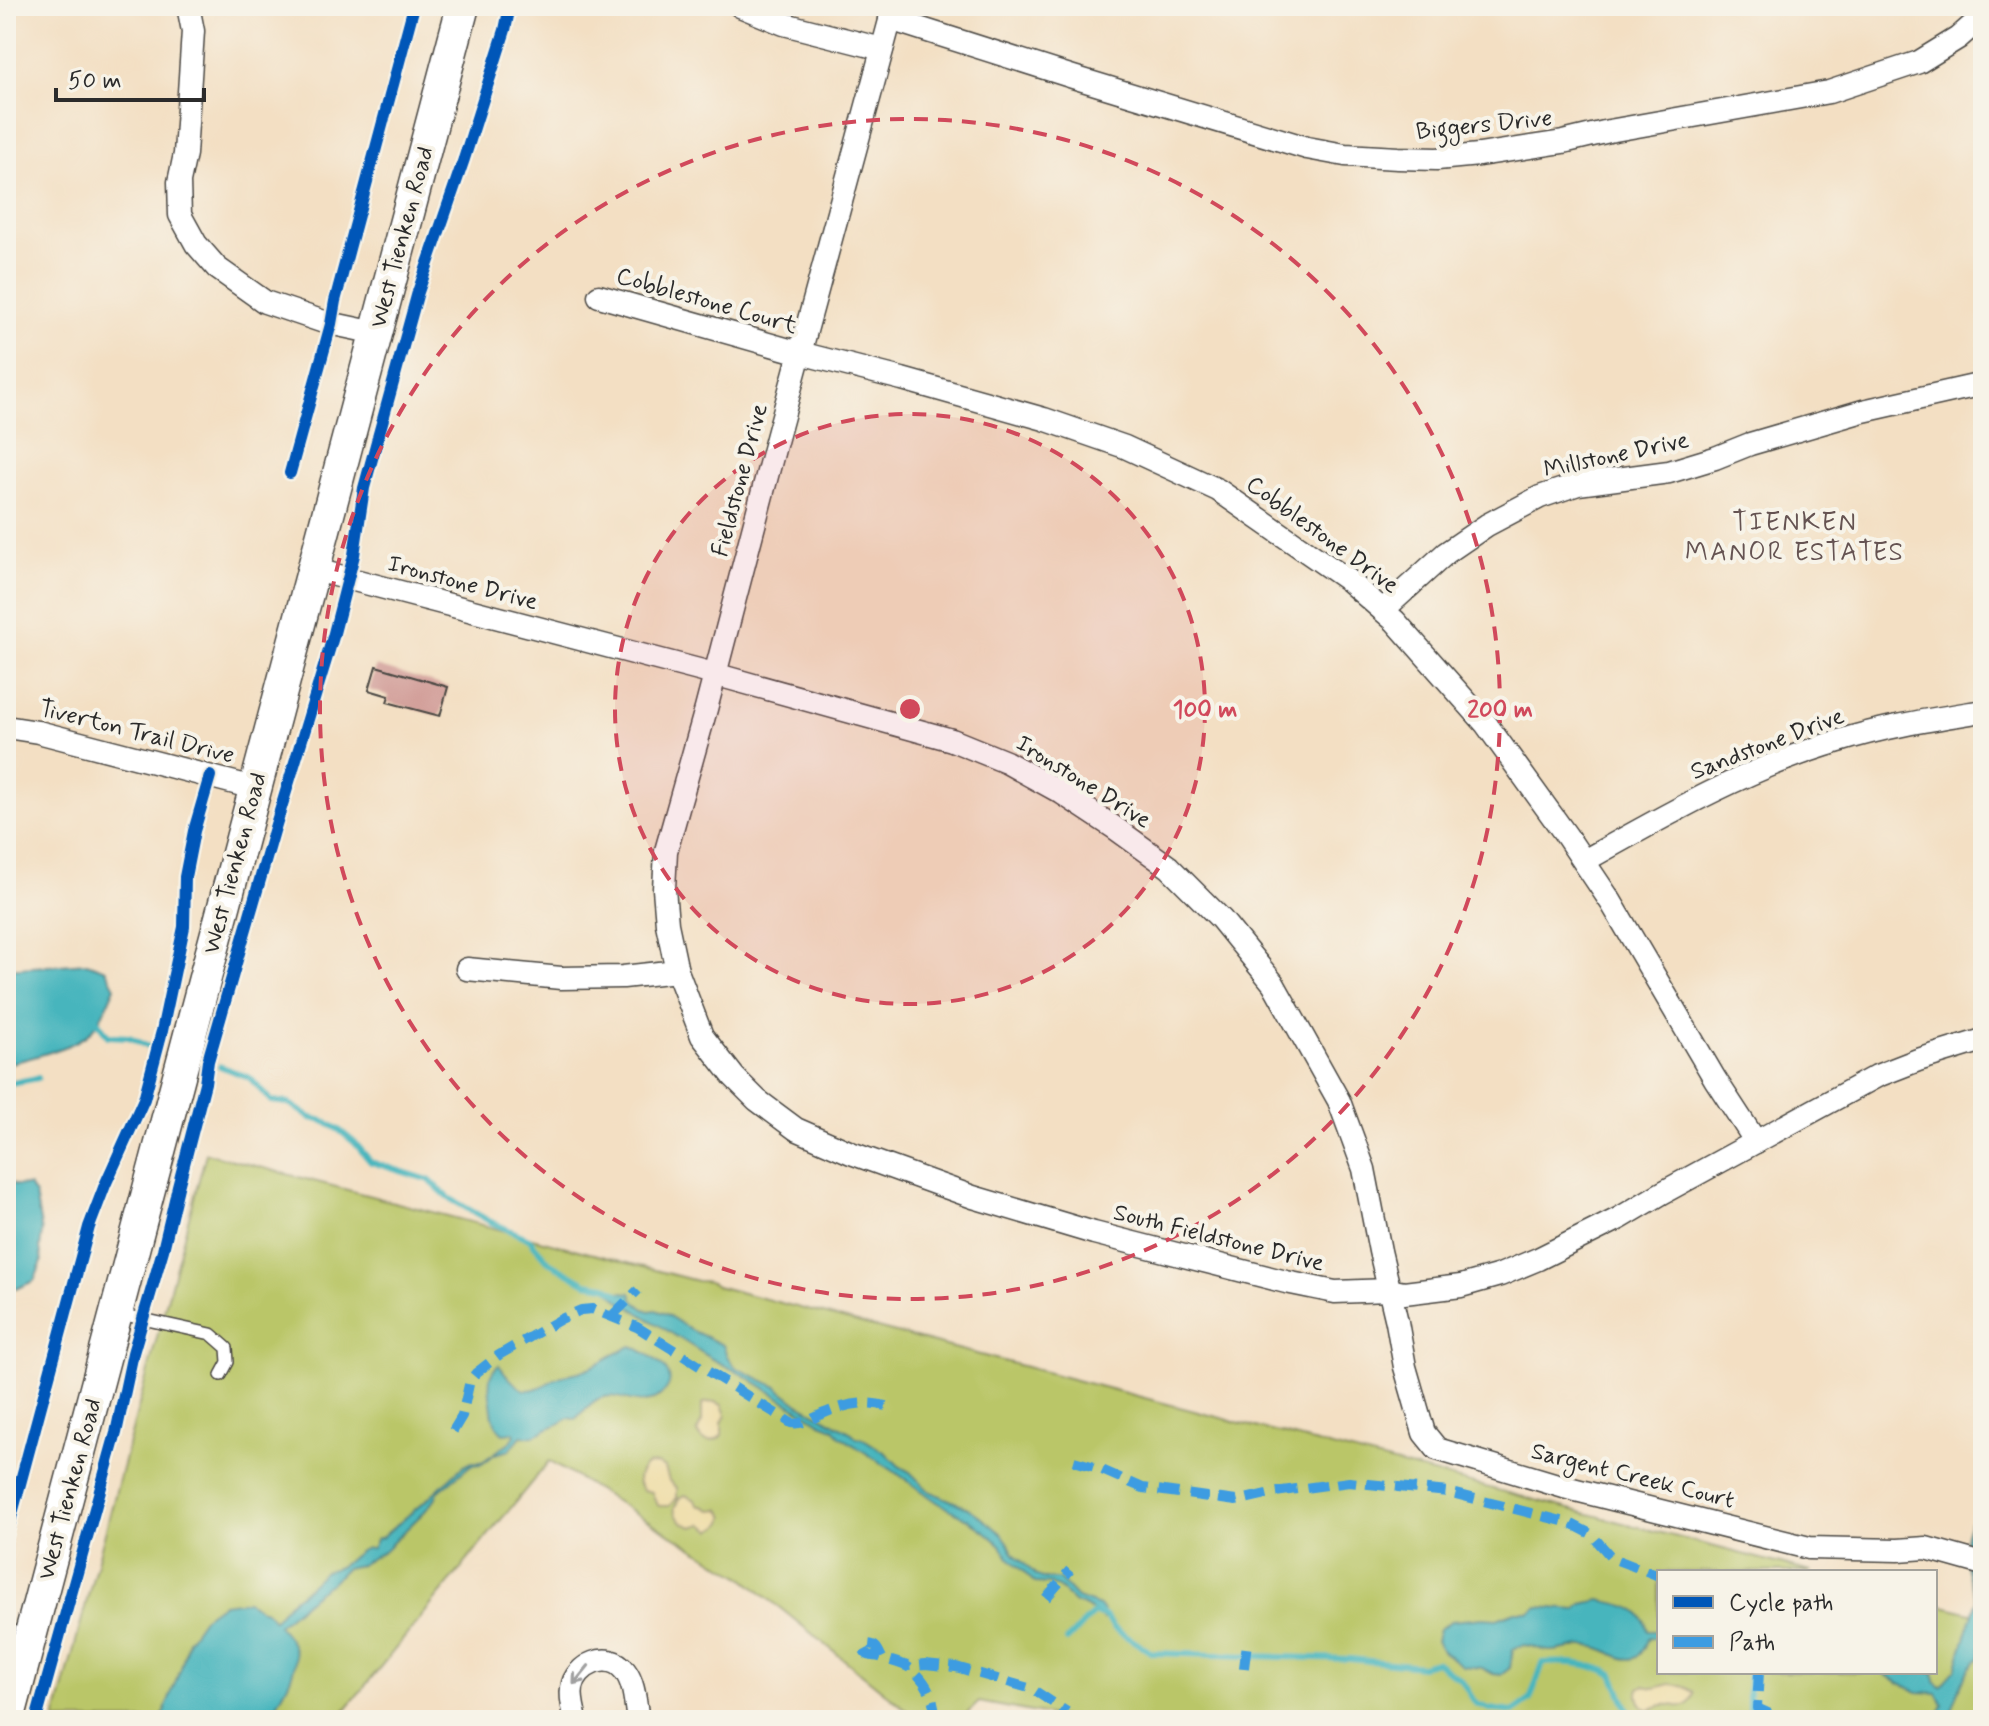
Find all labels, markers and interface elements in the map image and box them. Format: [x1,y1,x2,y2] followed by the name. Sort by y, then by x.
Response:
[56,52,204,102] scale bar
[68,66,122,97] text: 50 m
[1414,103,1554,151] street label: Biggers Drive
[363,143,442,332] street label: West Tienken Road
[612,261,801,342] street label: Cobblestone Court
[705,400,776,560] street label: Fieldstone Drive
[1541,425,1692,486] street label: Millstone Drive
[1240,469,1405,601] street label: Cobblestone Drive
[1685,506,1905,570] district label: TIENKEN MANOR ESTATES
[384,549,541,618] street label: Ironstone Drive
[36,693,238,772] street label: Tiverton Trail Drive
[896,695,924,723] centre of rings
[1173,695,1237,726] text: 100 m
[1467,695,1533,726] text: 200 m
[1686,701,1849,788] street label: Sandstone Drive
[1010,728,1157,836] street label: Ironstone Drive
[196,769,275,958] street label: West Tienken Road
[1110,1197,1327,1280] street label: South Fieldstone Drive
[31,1395,110,1584] street label: West Tienken Road
[1527,1436,1738,1519] street label: Sargent Creek Court
[1657,1570,1937,1674] legend
[1729,1588,1834,1619] text: Cycle path
[1729,1628,1775,1659] text: Path
[572,1664,590,1685] one-way arrow

